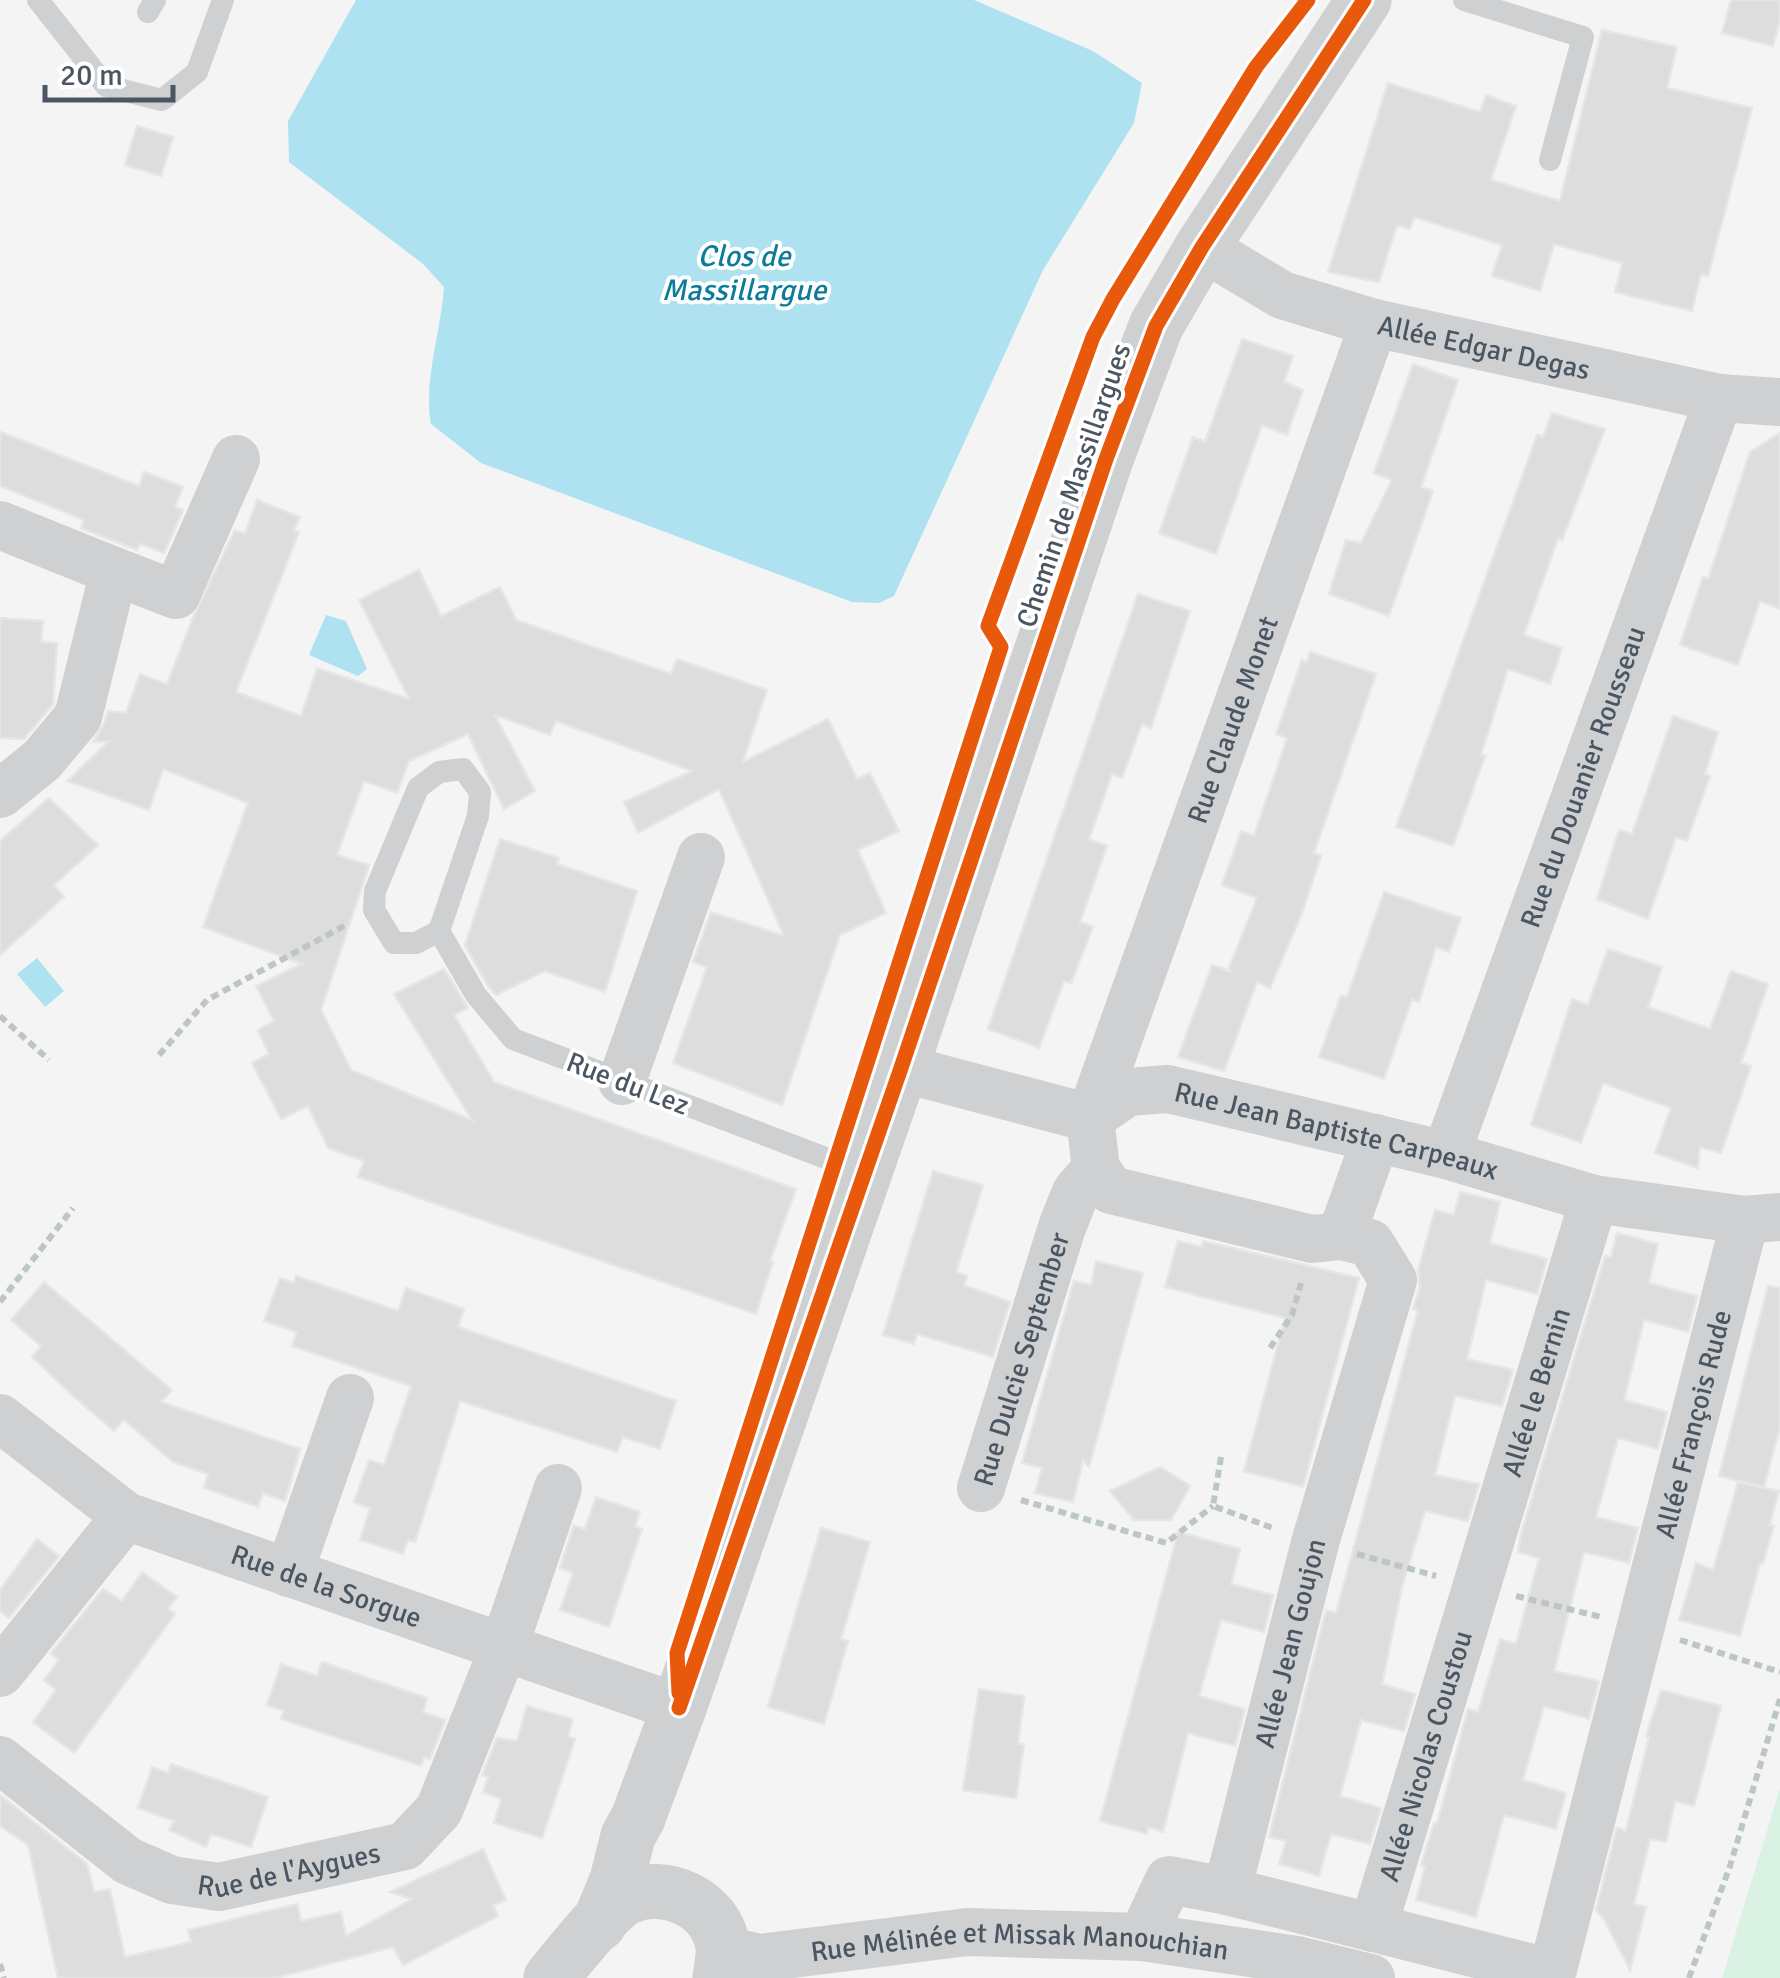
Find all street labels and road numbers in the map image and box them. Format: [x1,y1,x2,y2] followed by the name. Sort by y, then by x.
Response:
[1375,308,1593,387] street label: Allée Edgar Degas
[1009,339,1139,632] street label: Chemin de Massillargues
[1181,612,1286,828] street label: Rue Claude Monet
[1513,622,1653,933] street label: Rue du Douanier Rousseau
[562,1045,694,1123] street label: Rue du Lez
[1171,1075,1502,1188] street label: Rue Jean Baptiste Carpeaux
[967,1228,1078,1490] street label: Rue Dulcie September
[1495,1304,1578,1481] street label: Allée le Bernin
[1648,1306,1739,1542] street label: Allée François Rude
[1248,1535,1333,1751] street label: Allée Jean Goujon
[226,1538,426,1635] street label: Rue de la Sorgue
[1372,1627,1480,1886] street label: Allée Nicolas Coustou
[195,1836,383,1906] street label: Rue de l'Aygues
[809,1916,1231,1969] street label: Rue Mélinée et Missak Manouchian

